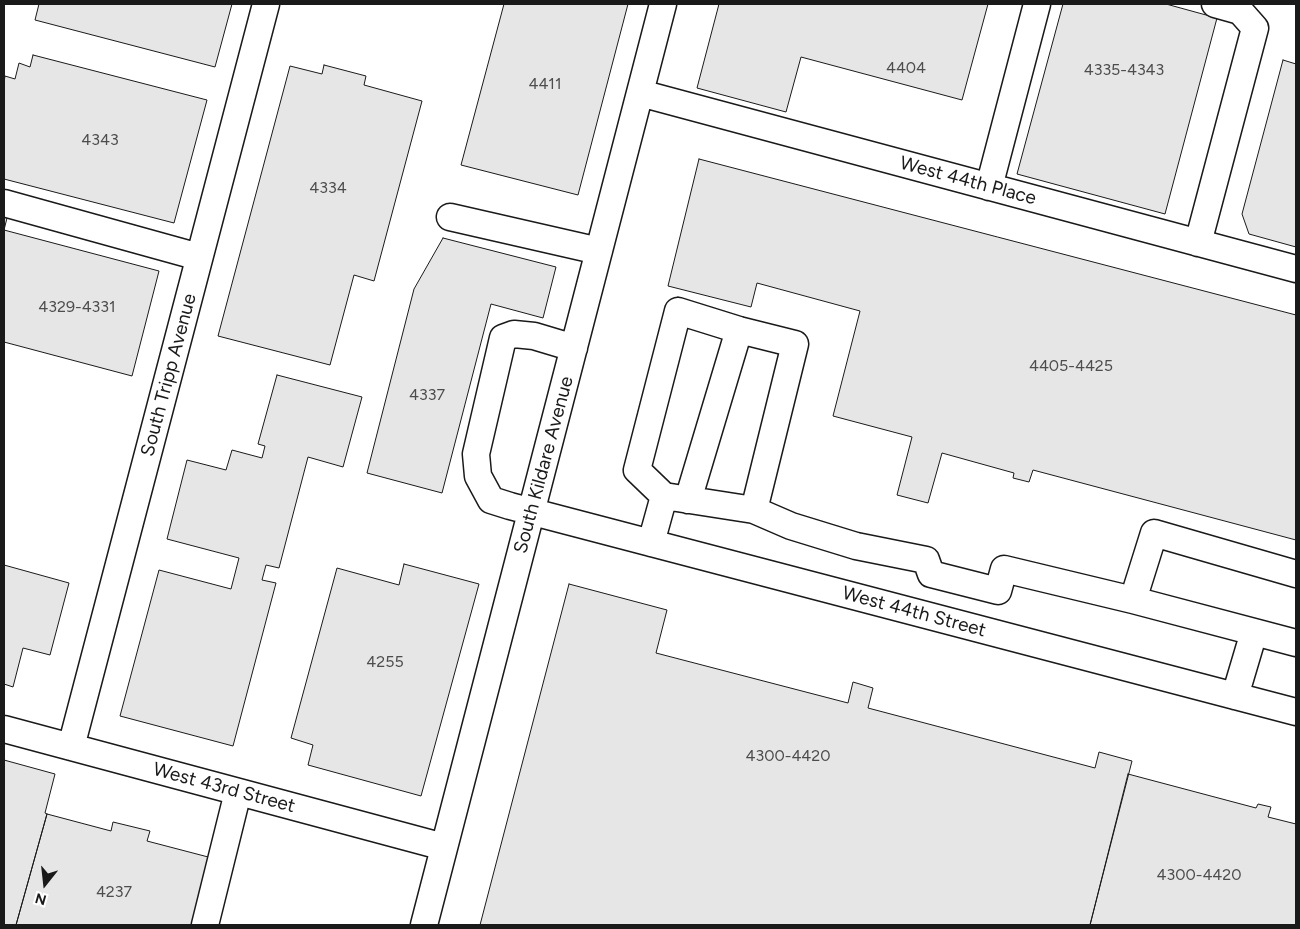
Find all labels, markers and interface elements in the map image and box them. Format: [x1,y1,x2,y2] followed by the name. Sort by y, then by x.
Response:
[886,58,926,78] house number: 4404
[1084,60,1164,80] house number: 4335-4343
[528,74,562,94] house number: 4411
[81,130,119,150] house number: 4343
[897,152,1039,210] street label: West 44th Place
[309,178,347,198] house number: 4334
[136,291,202,459] street label: South Tripp Avenue
[38,297,116,317] house number: 4329-4331
[1029,356,1113,376] house number: 4405-4425
[509,374,579,556] street label: South Kildare Avenue
[409,385,445,405] house number: 4337
[840,582,988,642] street label: West 44th Street
[366,652,404,672] house number: 4255
[746,746,830,766] house number: 4300-4420
[150,758,298,818] street label: West 43rd Street
[20,859,70,909] north arrow
[1157,865,1241,885] house number: 4300-4420
[96,882,132,902] house number: 4237
[33,889,48,909] text: N

